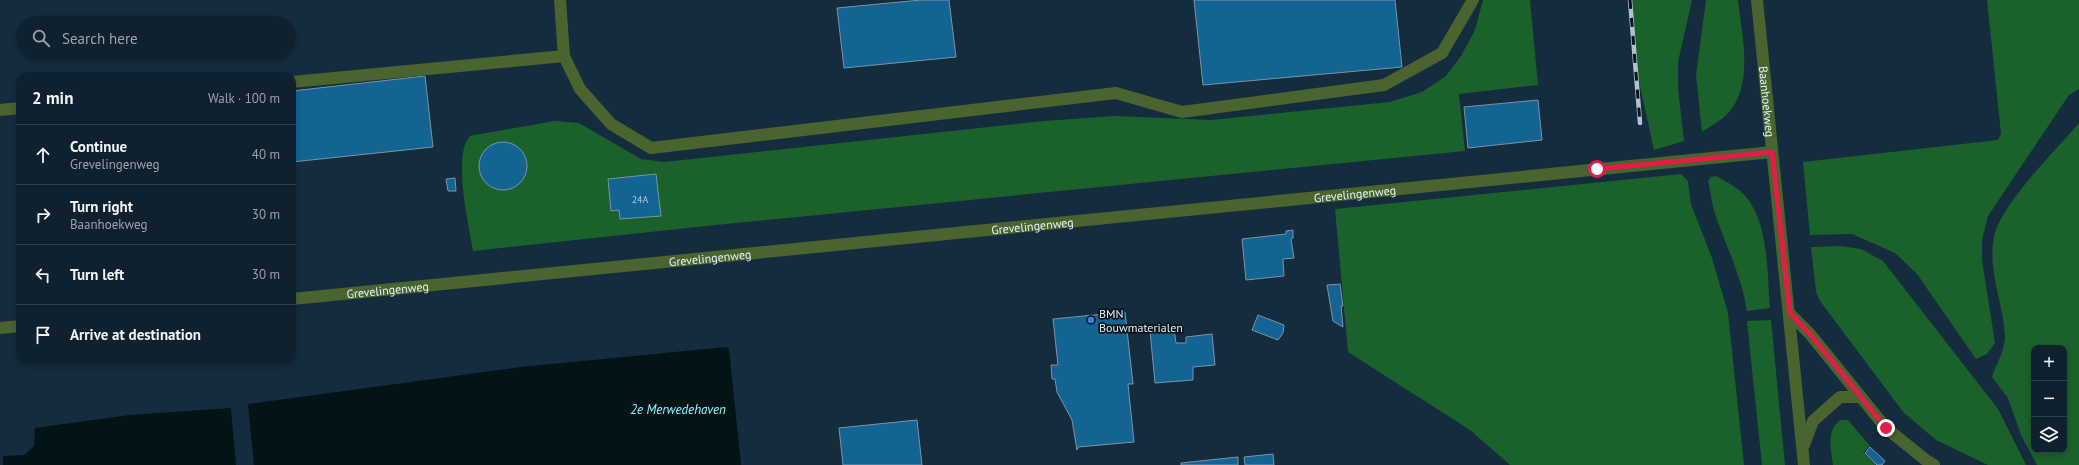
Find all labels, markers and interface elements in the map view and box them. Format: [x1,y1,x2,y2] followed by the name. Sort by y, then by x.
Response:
[16,16,296,60] search box
[30,27,52,49] icon: search
[62,29,138,48] text: Search here
[1756,65,1778,138] street label: Baanhoekweg
[32,87,73,109] text: 2 min
[208,90,280,107] text: Walk · 100 m
[70,137,127,156] text: Continue
[32,144,54,166] icon: ahead
[252,146,280,163] text: 40 m
[70,156,159,173] text: Grevelingenweg
[1588,160,1606,178] route start
[1313,182,1397,205] street label: Grevelingenweg
[632,193,649,206] house number: 24A
[70,197,133,216] text: Turn right
[32,204,54,226] icon: right
[252,206,280,223] text: 30 m
[990,214,1074,237] street label: Grevelingenweg
[70,216,147,233] text: Baanhoekweg
[668,246,752,269] street label: Grevelingenweg
[32,264,54,286] icon: left
[70,265,124,284] text: Turn left
[252,266,280,283] text: 30 m
[346,278,429,301] street label: Grevelingenweg
[1099,306,1183,335] place label: BMN Bouwmaterialen
[1086,315,1096,325] marker: BMN Bouwmaterialen
[32,324,54,346] icon: arrive
[70,325,201,344] text: Arrive at destination
[2031,345,2067,453] map controls
[2031,345,2067,381] button: +
[2031,381,2067,417] button: −
[630,401,726,418] water label: 2e Merwedehaven
[2031,417,2067,453] button: layers
[1877,419,1895,437] route end

